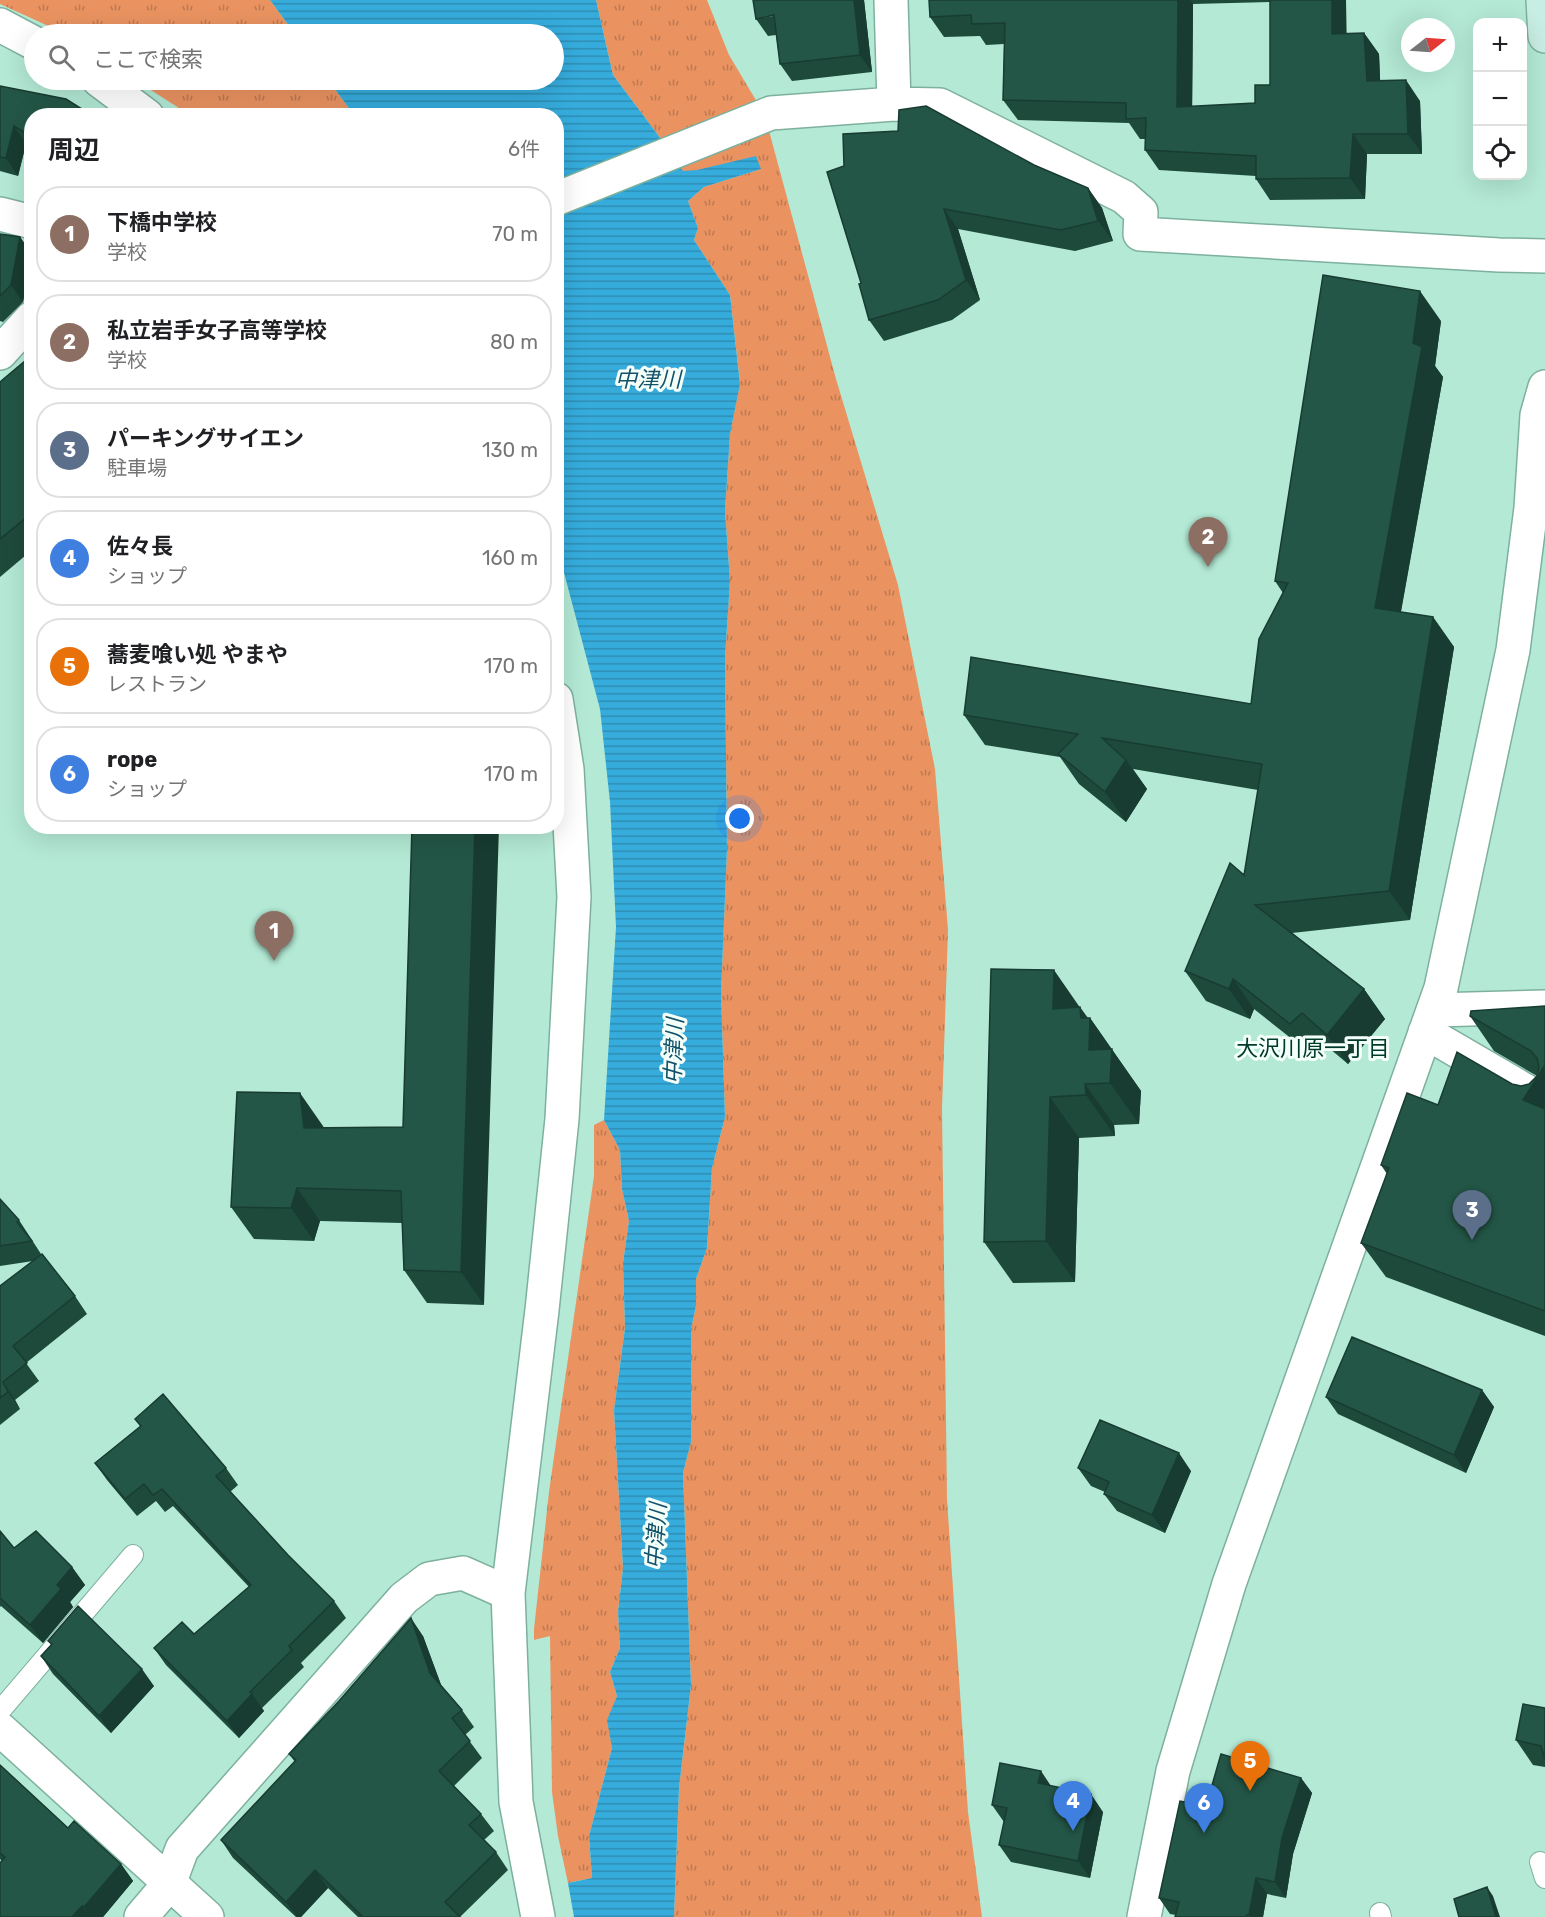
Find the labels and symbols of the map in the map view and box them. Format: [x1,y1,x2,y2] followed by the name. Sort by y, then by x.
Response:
[1401,18,1455,72] north arrow
[615,366,683,393] water label: 中津川
[1188,518,1228,567] pin: 2
[725,804,754,833] your location
[254,912,294,961] pin: 1
[659,1016,689,1084] water label: 中津川
[1236,1035,1390,1062] district label: 大沢川原一丁目
[1452,1190,1492,1240] pin: 3
[640,1500,672,1570] water label: 中津川
[1230,1742,1270,1791] pin: 5
[1054,1782,1092,1831] pin: 4
[1184,1784,1224,1833] pin: 6

